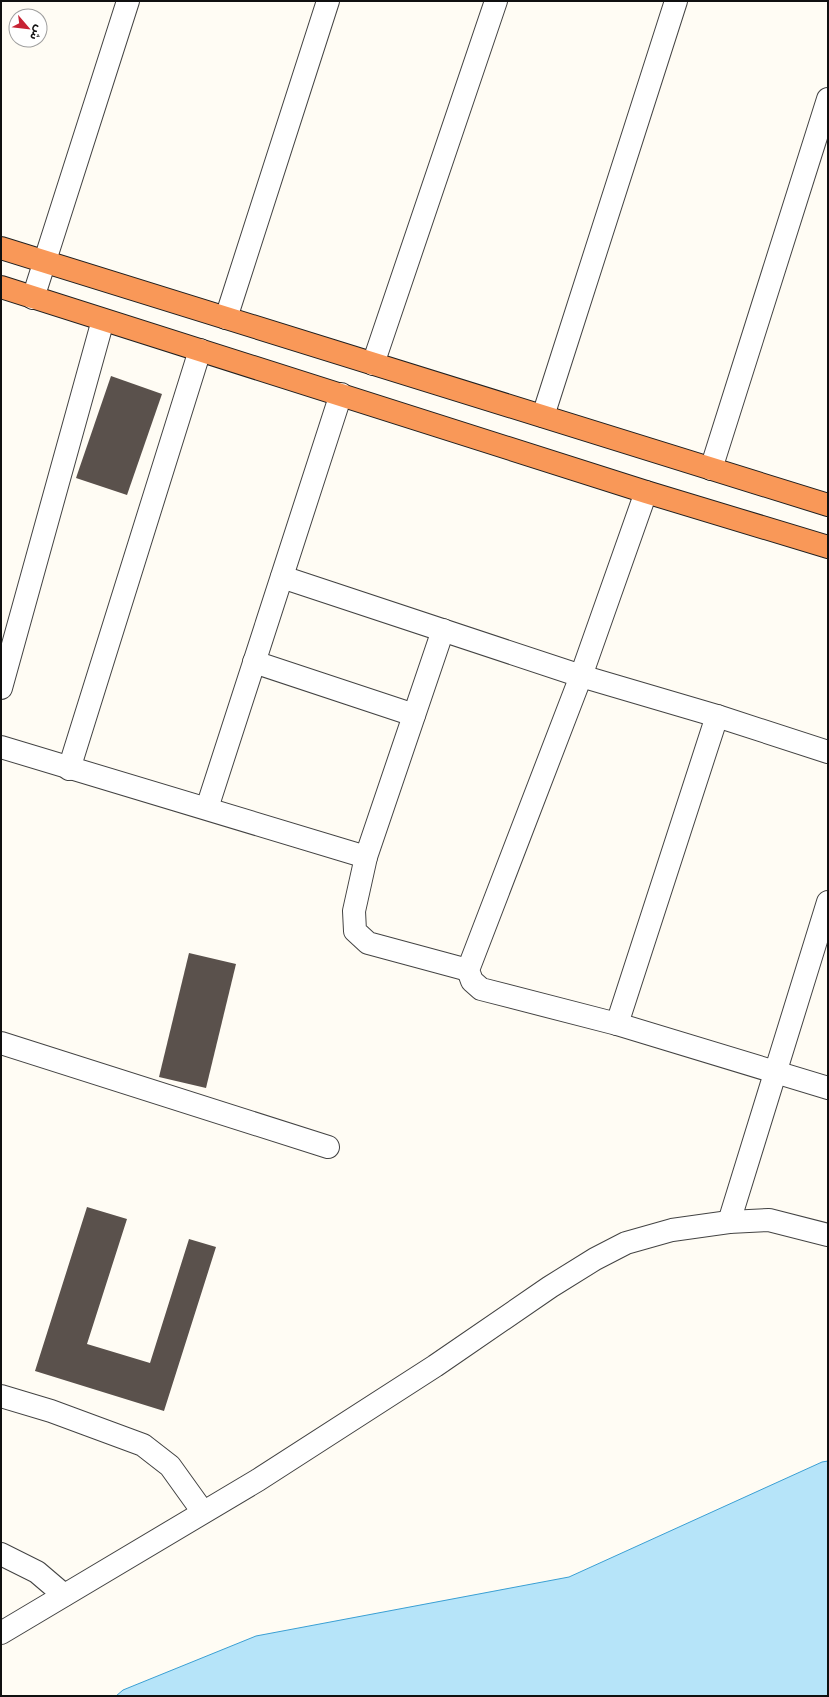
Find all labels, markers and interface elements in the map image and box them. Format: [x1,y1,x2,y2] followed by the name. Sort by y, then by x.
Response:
[8,8,48,48] north arrow
[27,23,47,43] text: ش

